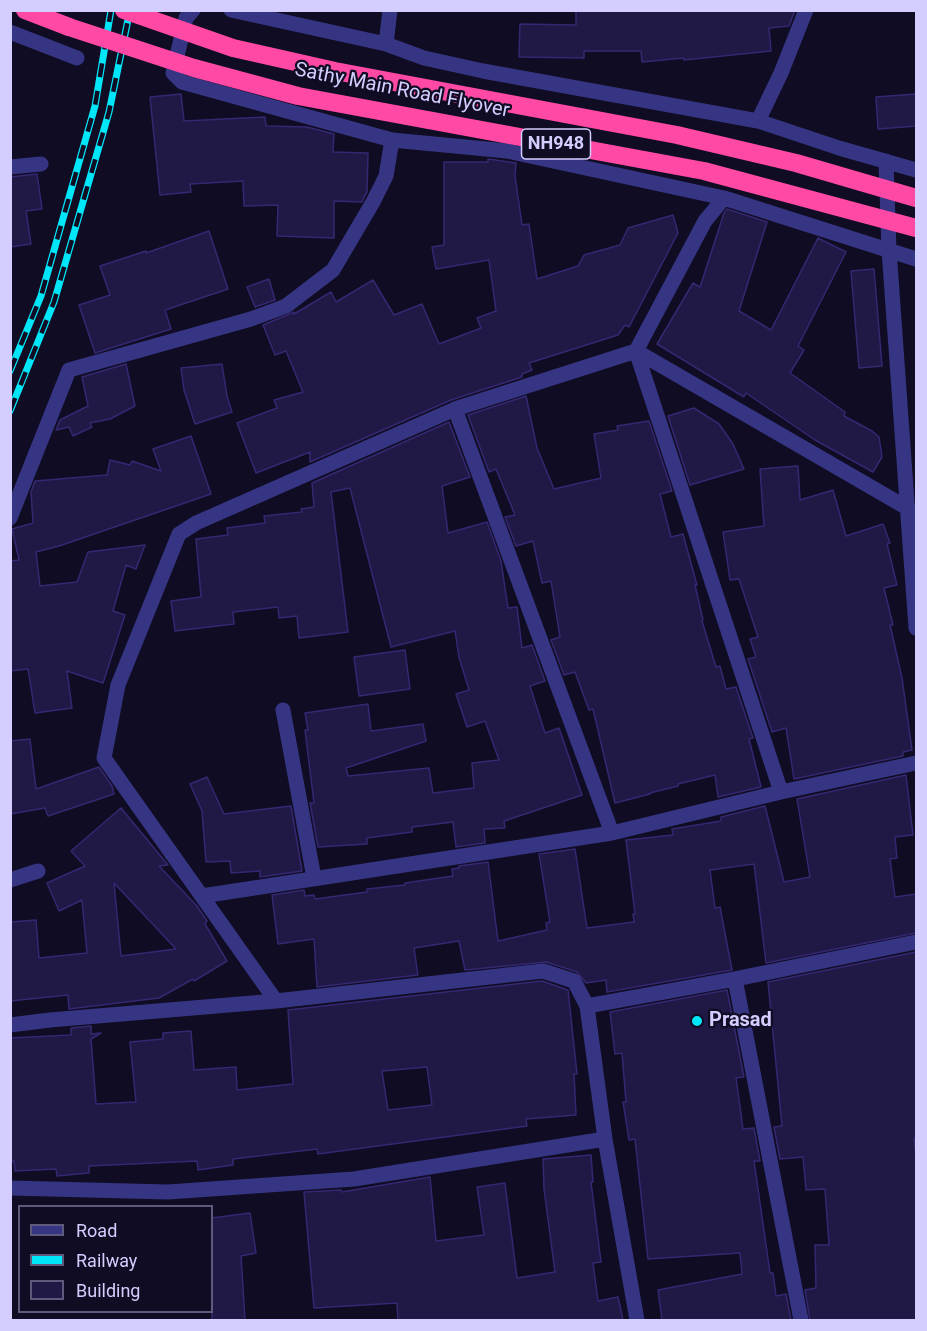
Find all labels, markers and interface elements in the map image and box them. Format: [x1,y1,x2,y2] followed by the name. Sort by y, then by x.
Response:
[293,58,511,124] street label: Sathy Main Road Flyover
[522,129,590,159] road number: NH948
[709,1009,772,1033] place label: Prasad
[690,1014,704,1028] marker: Prasad
[18,1205,213,1313] legend
[76,1220,117,1241] text: Road
[76,1250,137,1271] text: Railway
[76,1280,140,1301] text: Building

